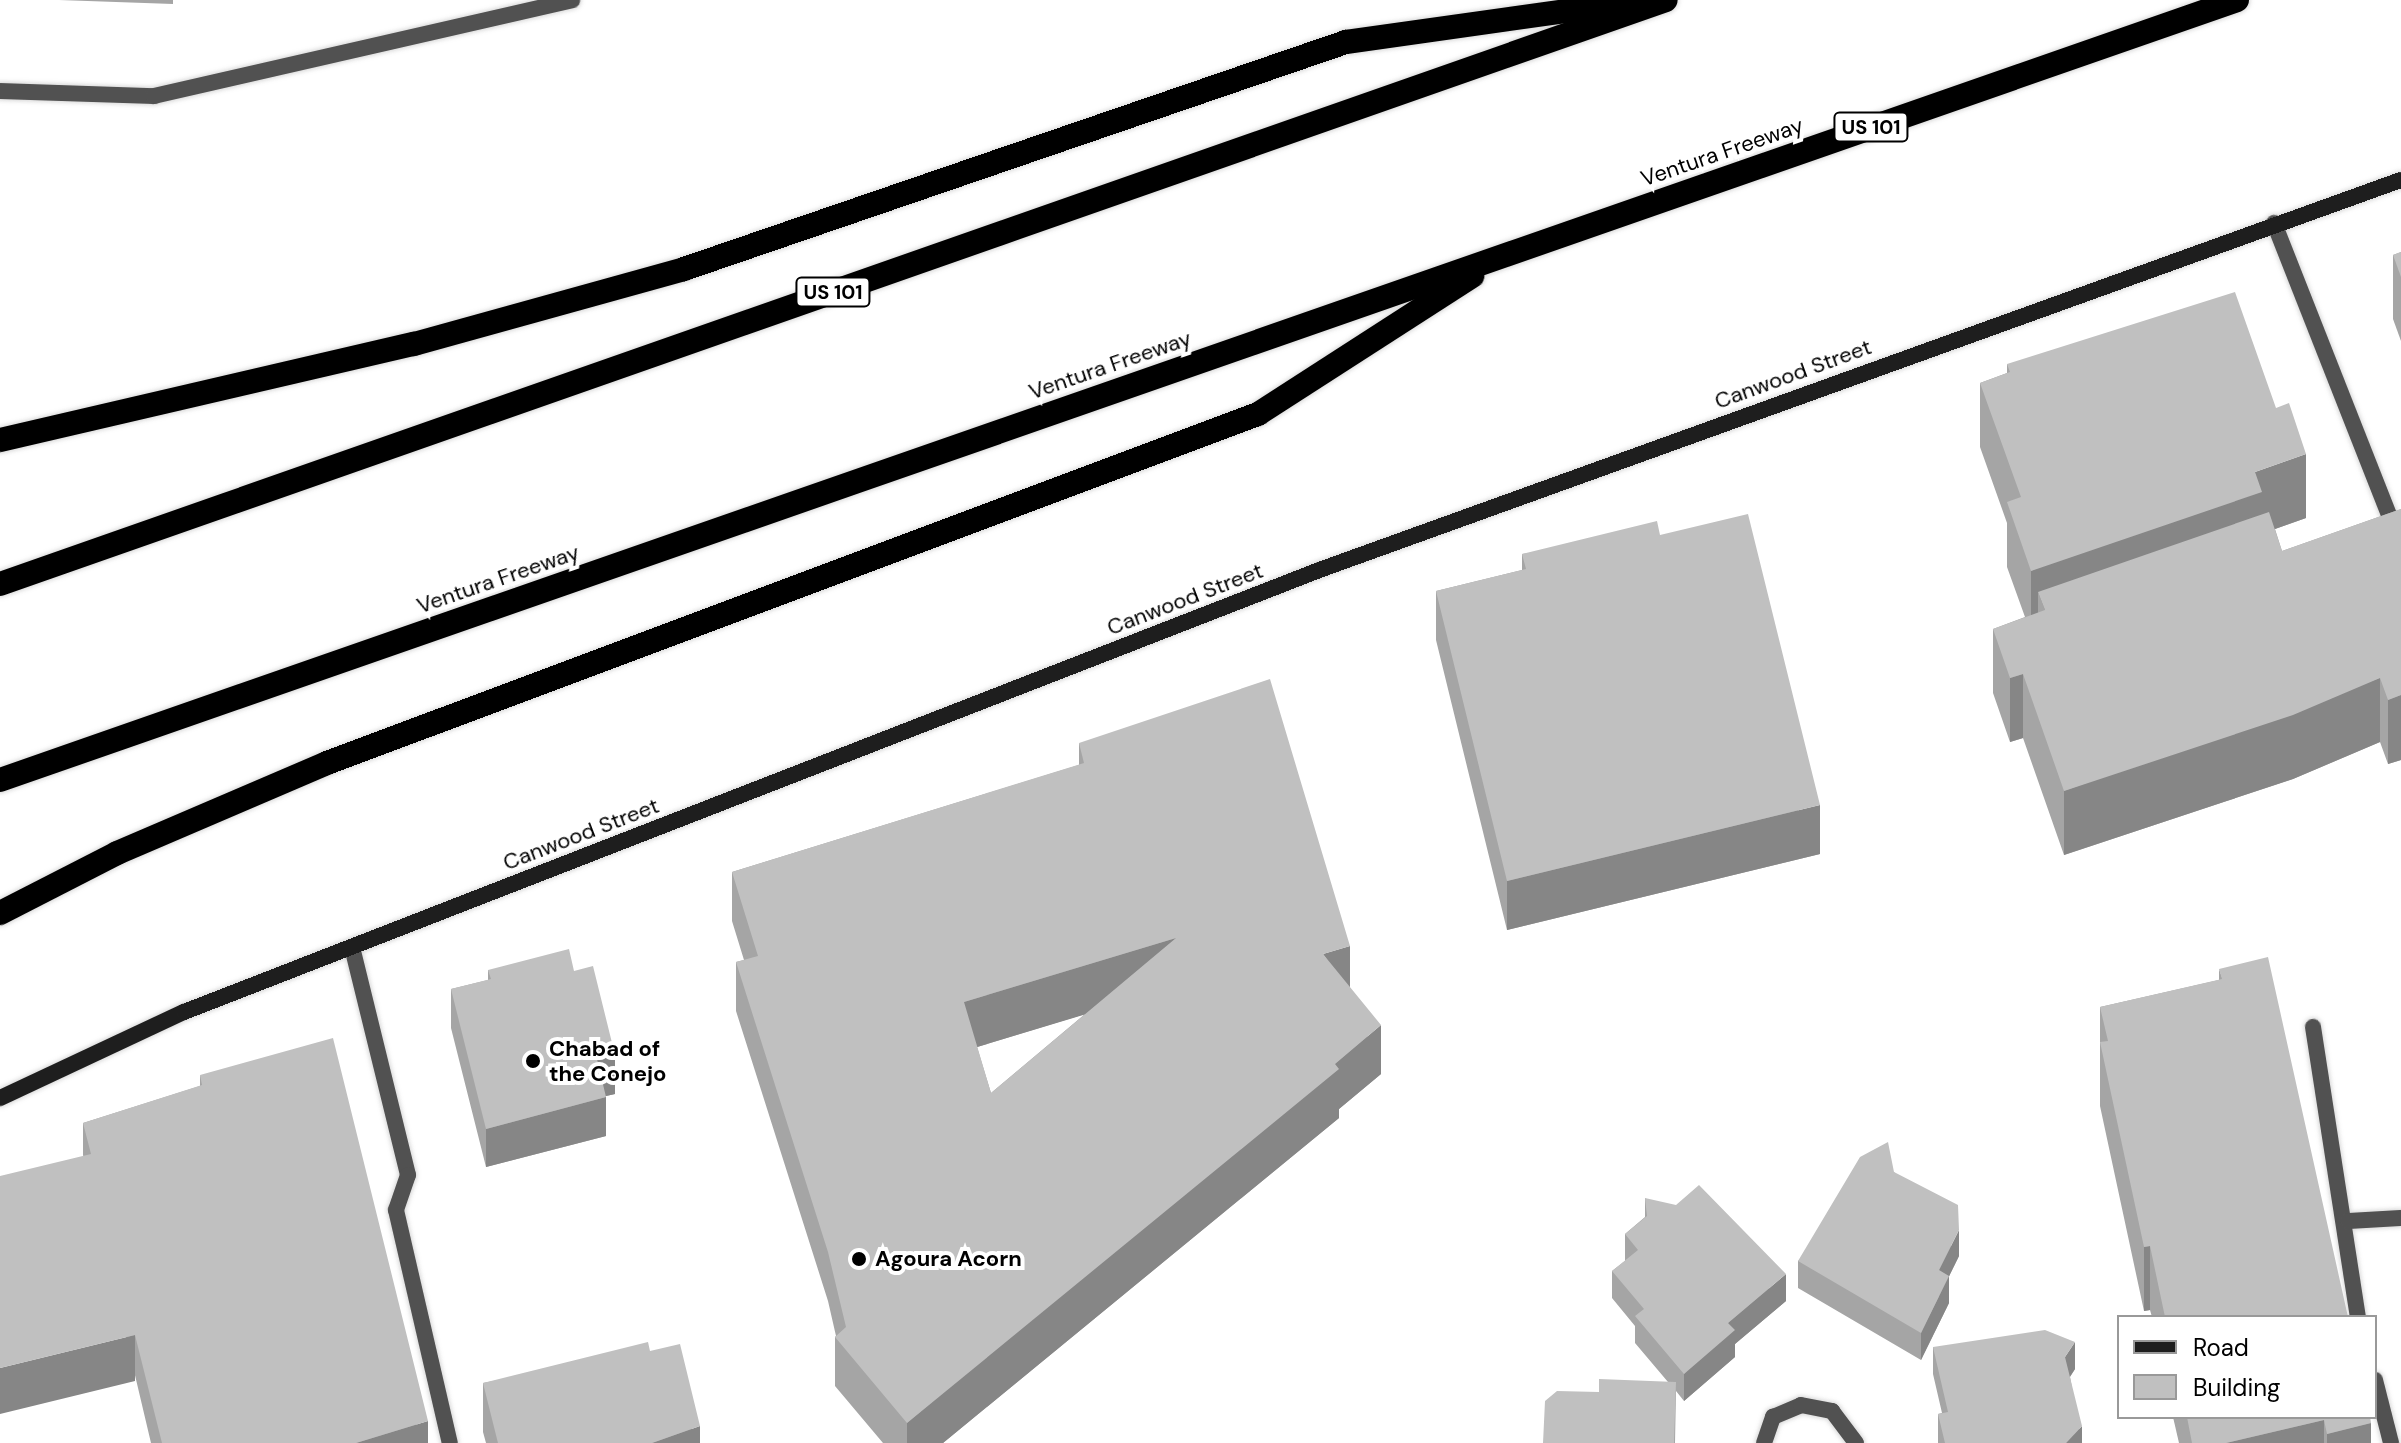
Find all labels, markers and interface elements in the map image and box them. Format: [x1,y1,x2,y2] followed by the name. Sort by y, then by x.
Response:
[1833,111,1909,143] road number: US 101
[1637,112,1807,192] street label: Ventura Freeway
[795,276,871,308] road number: US 101
[1025,325,1195,405] street label: Ventura Freeway
[1711,333,1875,415] street label: Canwood Street
[413,539,583,619] street label: Ventura Freeway
[1103,557,1267,641] street label: Canwood Street
[499,792,663,876] street label: Canwood Street
[549,1035,666,1086] place label: Chabad of the Conejo
[524,1052,542,1070] marker: Chabad of the Conejo
[875,1246,1022,1272] place label: Agoura Acorn
[850,1250,868,1268] marker: Agoura Acorn
[2117,1315,2377,1419] legend
[2193,1332,2249,1363] text: Road
[2193,1372,2280,1403] text: Building

